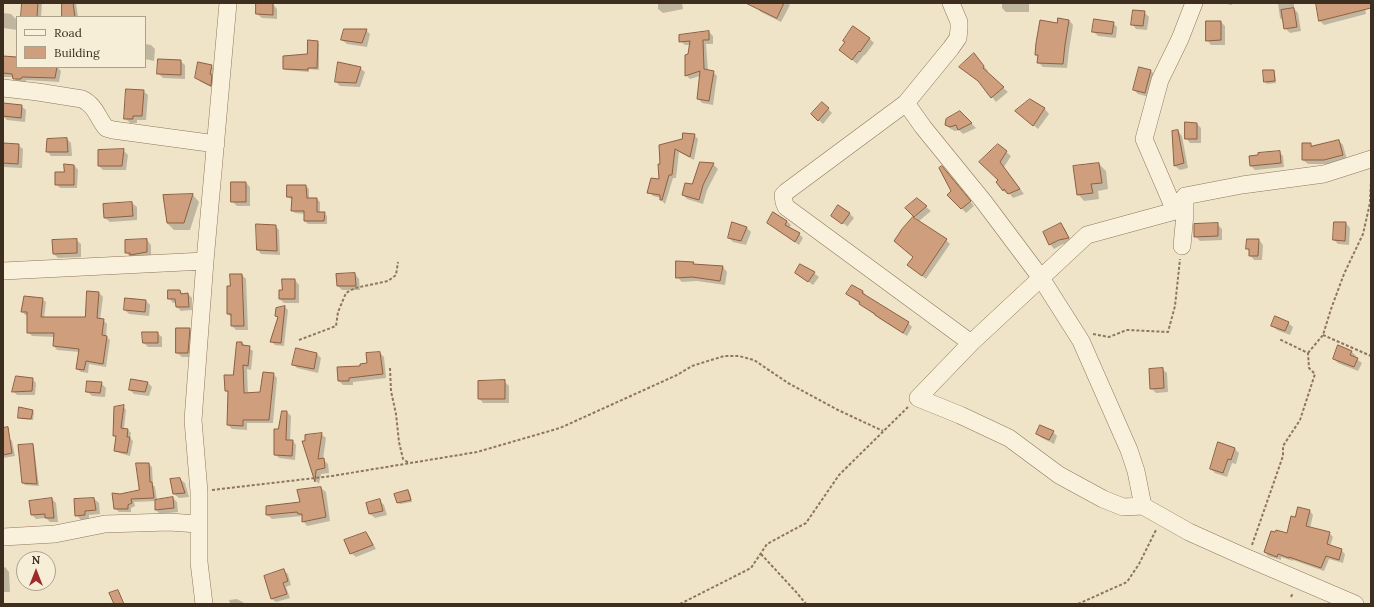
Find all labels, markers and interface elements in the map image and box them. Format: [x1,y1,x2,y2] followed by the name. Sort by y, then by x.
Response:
[16,16,146,68] legend
[54,25,82,40] text: Road
[54,45,100,60] text: Building
[16,551,56,591] north arrow
[32,553,40,567] text: N

